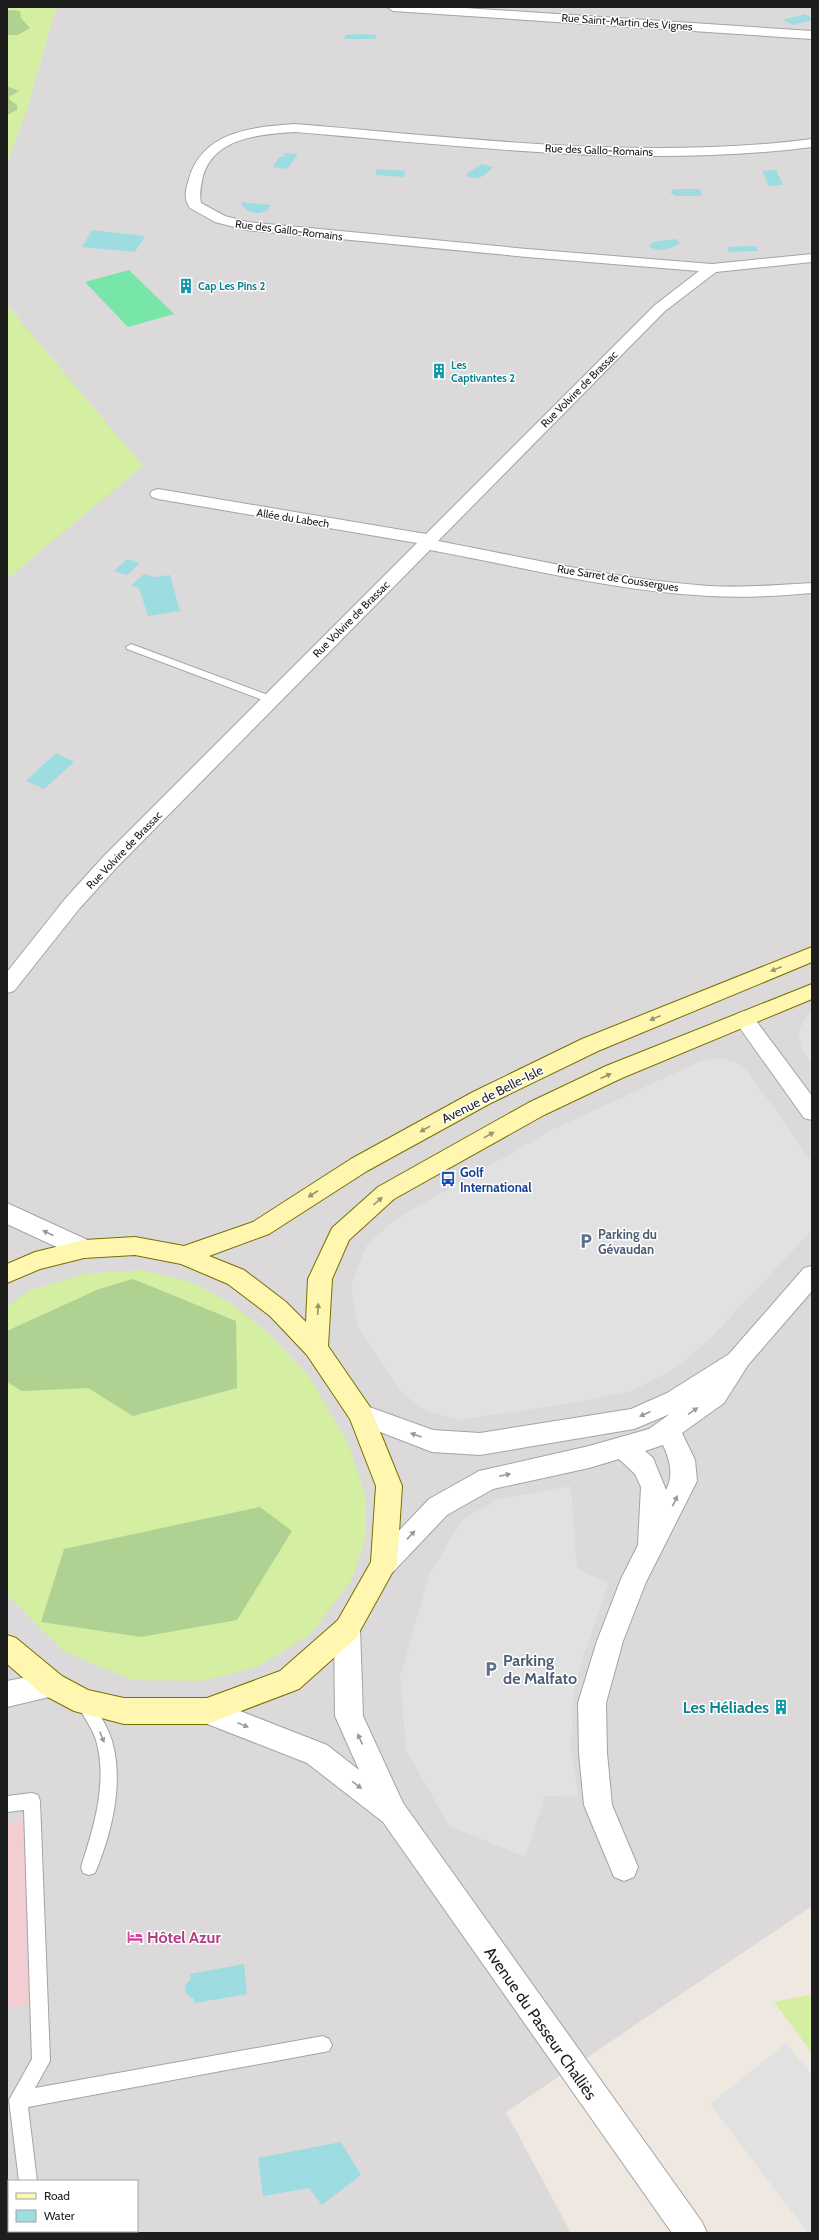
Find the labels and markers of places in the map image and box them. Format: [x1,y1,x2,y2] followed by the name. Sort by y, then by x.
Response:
[177,277,195,295] building icon: Cap Les Pins 2
[198,279,266,293] place label: Cap Les Pins 2
[451,358,515,385] place label: Les Captivantes 2
[430,362,448,380] building icon: Les Captivantes 2
[460,1164,532,1195] place label: Golf International
[439,1170,457,1188] bus stop icon: Golf International
[598,1226,657,1257] place label: Parking du Gévaudan
[577,1232,595,1250] parking icon: Parking du Gévaudan
[503,1651,577,1688] place label: Parking de Malfato
[482,1660,500,1678] parking icon: Parking de Malfato
[683,1698,769,1717] place label: Les Héliades
[772,1698,790,1716] building icon: Les Héliades
[126,1928,144,1946] hotel icon: Hôtel Azur
[147,1928,221,1947] place label: Hôtel Azur

